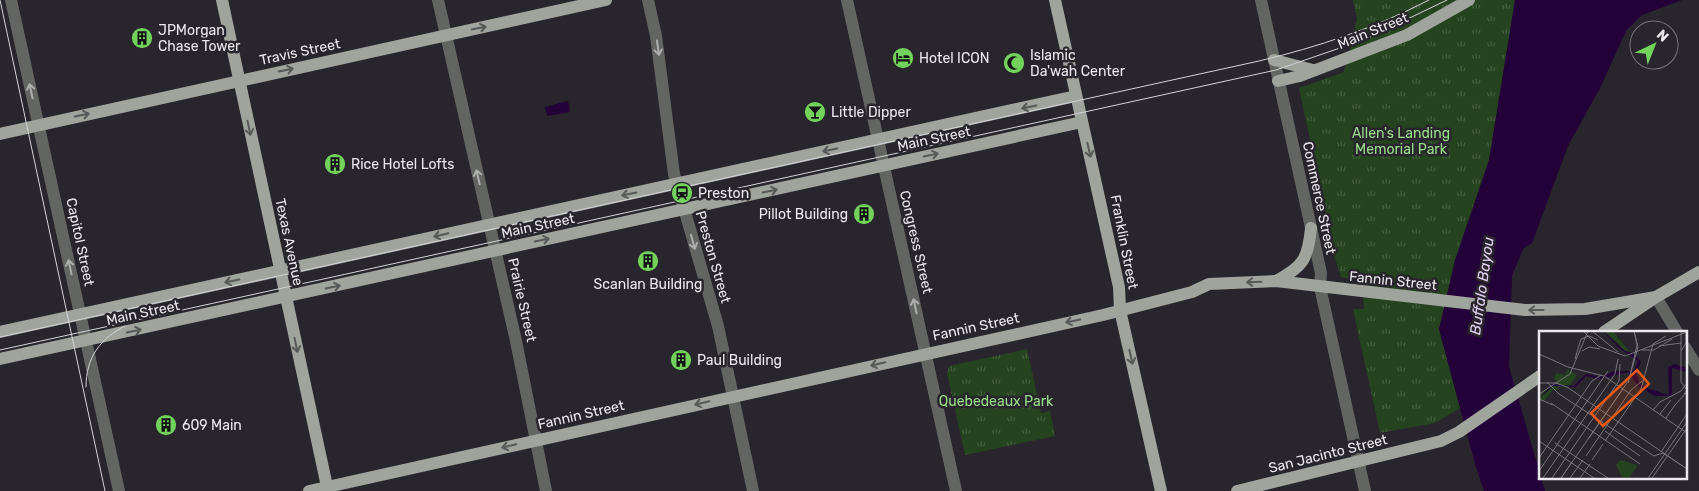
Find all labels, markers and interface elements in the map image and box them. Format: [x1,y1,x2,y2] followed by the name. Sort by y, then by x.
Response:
[1335,9,1411,53] street label: Main Street
[1629,20,1679,70] north arrow
[158,22,241,55] place label: JPMorgan Chase Tower
[471,23,487,32] one-way arrow
[130,26,154,50] building icon: JPMorgan Chase Tower
[1653,26,1672,46] text: N
[258,35,342,69] street label: Travis Street
[653,39,663,55] one-way arrow
[891,46,915,70] hotel icon: Hotel ICON
[1030,47,1126,80] place label: Islamic Da'wah Center
[919,50,989,67] place label: Hotel ICON
[1002,51,1026,75] mosque icon: Islamic Da'wah Center
[278,65,294,74] one-way arrow
[26,84,35,100] one-way arrow
[803,100,827,124] bar icon: Little Dipper
[1021,102,1037,112] one-way arrow
[831,104,911,121] place label: Little Dipper
[73,110,89,119] one-way arrow
[245,120,254,136] one-way arrow
[896,123,973,155] street label: Main Street
[1352,125,1450,158] park label: Allen's Landing Memorial Park
[1299,140,1339,256] street label: Commerce Street
[1085,142,1094,158] one-way arrow
[822,146,838,155] one-way arrow
[923,150,939,159] one-way arrow
[323,152,347,176] building icon: Rice Hotel Lofts
[351,156,454,173] place label: Rice Hotel Lofts
[473,170,482,186] one-way arrow
[670,181,694,205] station icon: Preston
[698,185,749,202] place label: Preston
[761,186,777,195] one-way arrow
[896,189,936,296] street label: Congress Street
[621,190,637,199] one-way arrow
[1107,193,1142,291] street label: Franklin Street
[62,196,98,288] street label: Capitol Street
[271,197,307,287] street label: Texas Avenue
[852,202,876,226] building icon: Pillot Building
[759,206,848,223] place label: Pillot Building
[692,209,734,306] street label: Preston Street
[500,210,577,242] street label: Main Street
[434,231,450,240] one-way arrow
[688,233,698,249] one-way arrow
[534,235,550,244] one-way arrow
[1466,236,1498,336] water label: Buffalo Bayou
[636,249,660,273] building icon: Scanlan Building
[504,256,540,344] street label: Prairie Street
[65,260,74,276] one-way arrow
[1348,268,1438,294] street label: Fannin Street
[594,276,702,293] place label: Scanlan Building
[225,277,241,286] one-way arrow
[1246,277,1262,287] one-way arrow
[325,282,341,291] one-way arrow
[105,297,182,329] street label: Main Street
[909,298,919,314] one-way arrow
[1528,305,1544,315] one-way arrow
[931,309,1021,344] street label: Fannin Street
[1065,317,1081,326] one-way arrow
[125,325,141,335] one-way arrow
[1539,331,1686,478] inset map
[292,336,301,352] one-way arrow
[669,348,693,372] building icon: Paul Building
[1127,349,1136,365] one-way arrow
[697,352,782,369] place label: Paul Building
[870,360,886,369] one-way arrow
[939,393,1054,410] park label: Quebedeaux Park
[536,397,626,433] street label: Fannin Street
[694,399,710,408] one-way arrow
[154,413,178,437] building icon: 609 Main
[182,417,242,434] place label: 609 Main
[1267,431,1390,477] street label: San Jacinto Street
[502,442,518,451] one-way arrow

